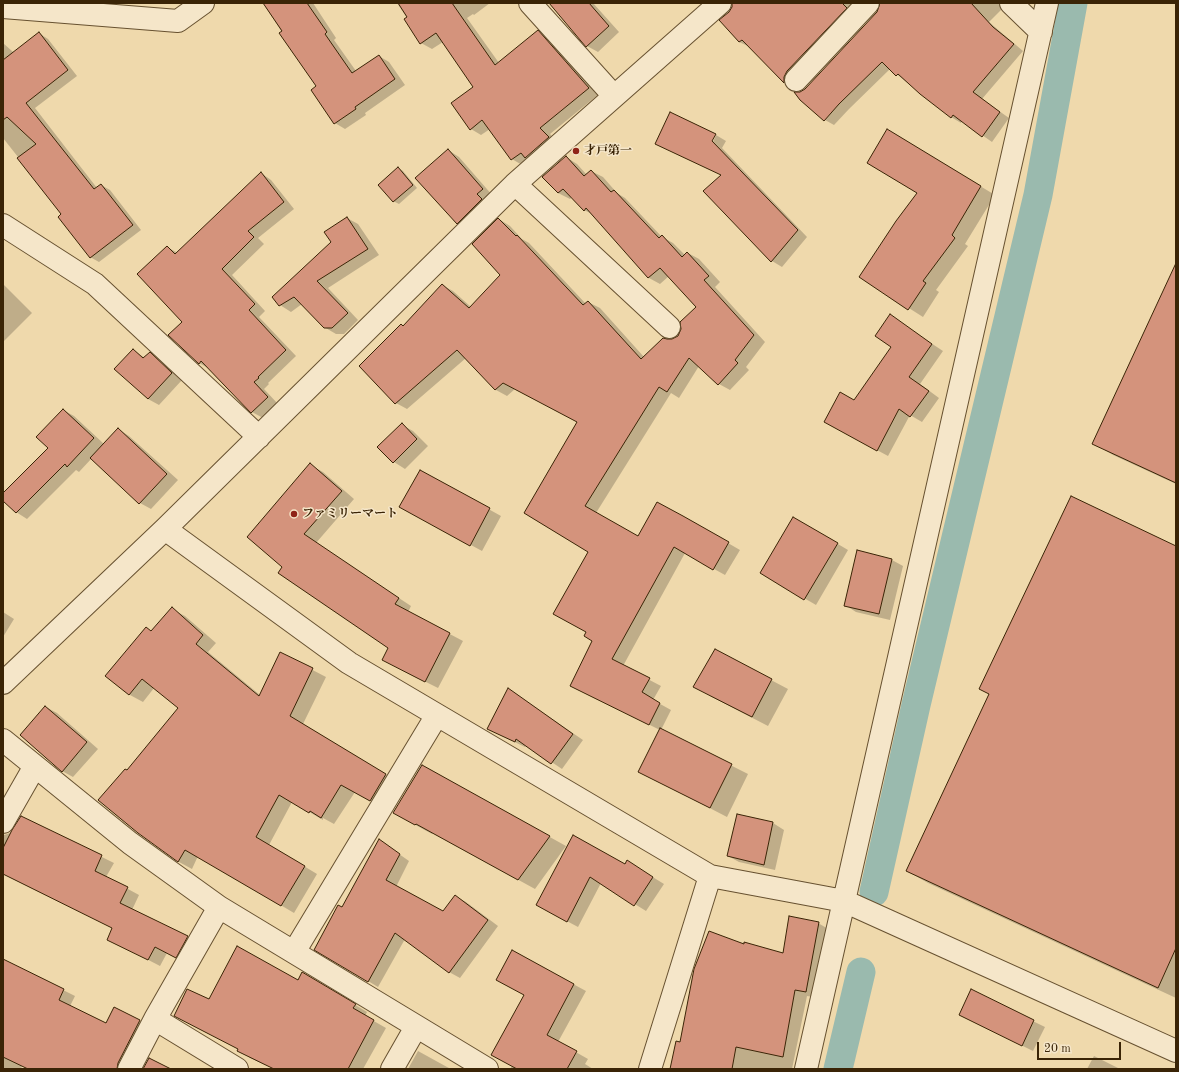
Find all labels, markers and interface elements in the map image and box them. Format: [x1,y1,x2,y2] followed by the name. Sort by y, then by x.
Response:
[584,144,632,158] place label: 才戸第一
[571,146,581,156] marker: 才戸第一
[302,507,398,521] place label: ファミリーマート
[289,509,299,519] marker: ファミリーマート
[1039,1034,1123,1060] scale bar
[1044,1043,1071,1055] text: 20 m

